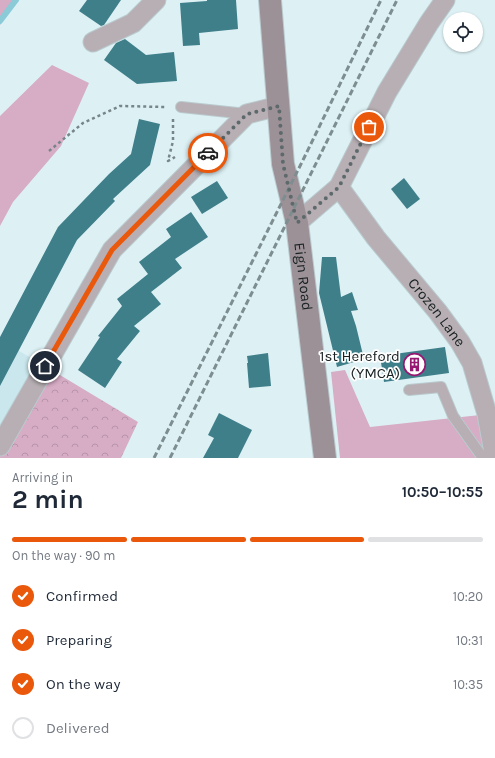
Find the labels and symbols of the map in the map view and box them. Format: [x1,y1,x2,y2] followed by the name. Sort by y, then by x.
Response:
[352,110,386,144] pin
[188,133,228,173] courier
[290,241,316,312] street label: Eign Road
[404,274,469,350] street label: Crozen Lane
[319,347,400,382] place label: 1st Hereford (YMCA)
[28,349,62,383] pin
[402,352,428,378] building icon: 1st Hereford (YMCA)

